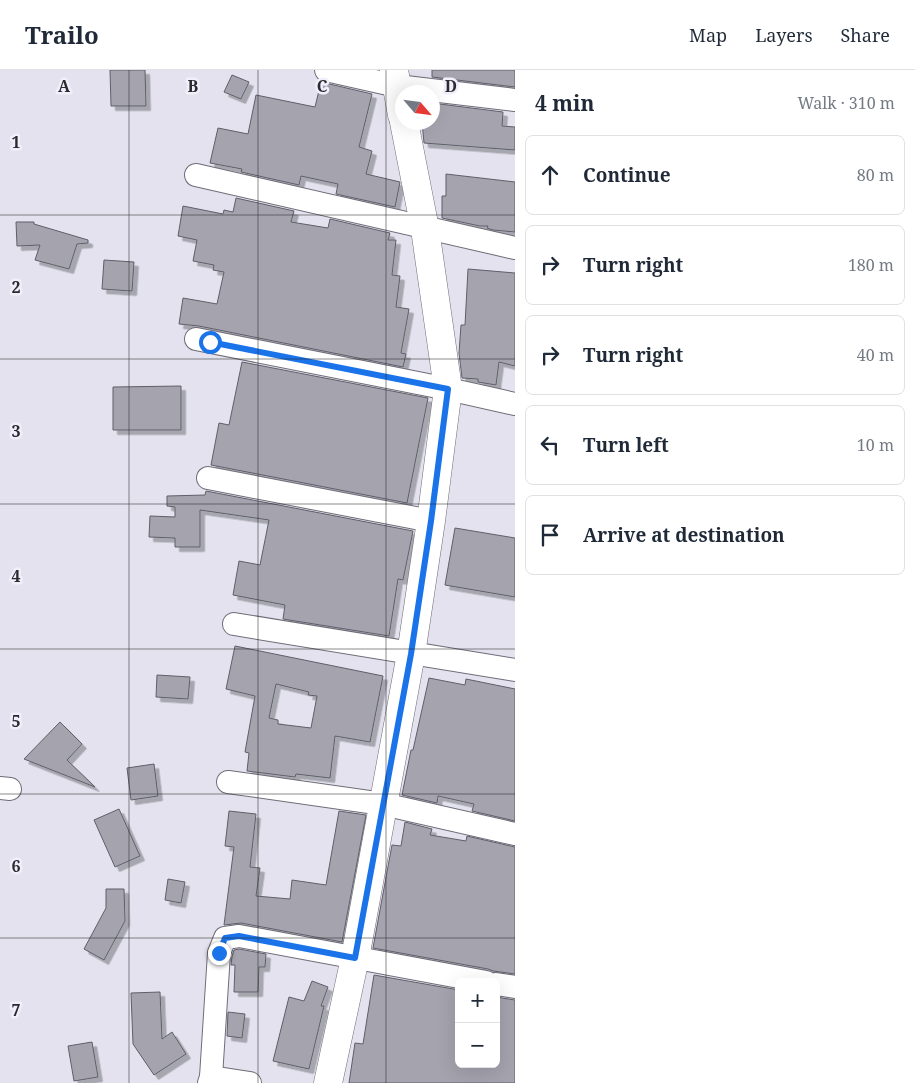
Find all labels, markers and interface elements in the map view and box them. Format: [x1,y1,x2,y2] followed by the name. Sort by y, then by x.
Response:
[25,18,99,51] text: Trailo
[689,23,727,47] text: Map
[755,23,813,47] text: Layers
[841,23,890,47] text: Share
[58,75,71,97] text: A
[188,75,199,97] text: B
[317,75,328,97] text: C
[445,75,457,97] text: D
[395,85,440,130] north arrow
[535,89,594,117] text: 4 min
[798,92,895,114] text: Walk · 310 m
[11,131,21,153] text: 1
[536,161,564,189] icon: ahead
[583,162,671,188] text: Continue
[857,164,894,186] text: 80 m
[536,251,564,279] icon: right
[583,252,683,278] text: Turn right
[848,254,894,276] text: 180 m
[11,276,21,298] text: 2
[199,331,222,354] route start
[536,341,564,369] icon: right
[583,342,683,368] text: Turn right
[857,344,894,366] text: 40 m
[11,420,21,442] text: 3
[536,431,564,459] icon: left
[583,432,669,458] text: Turn left
[857,434,894,456] text: 10 m
[536,521,564,549] icon: arrive
[583,522,785,548] text: Arrive at destination
[11,565,21,587] text: 4
[11,710,21,732] text: 5
[11,855,21,877] text: 6
[208,942,231,965] route end
[455,978,500,1068] map controls
[455,978,500,1023] button: +
[11,999,21,1021] text: 7
[455,1023,500,1068] button: −

